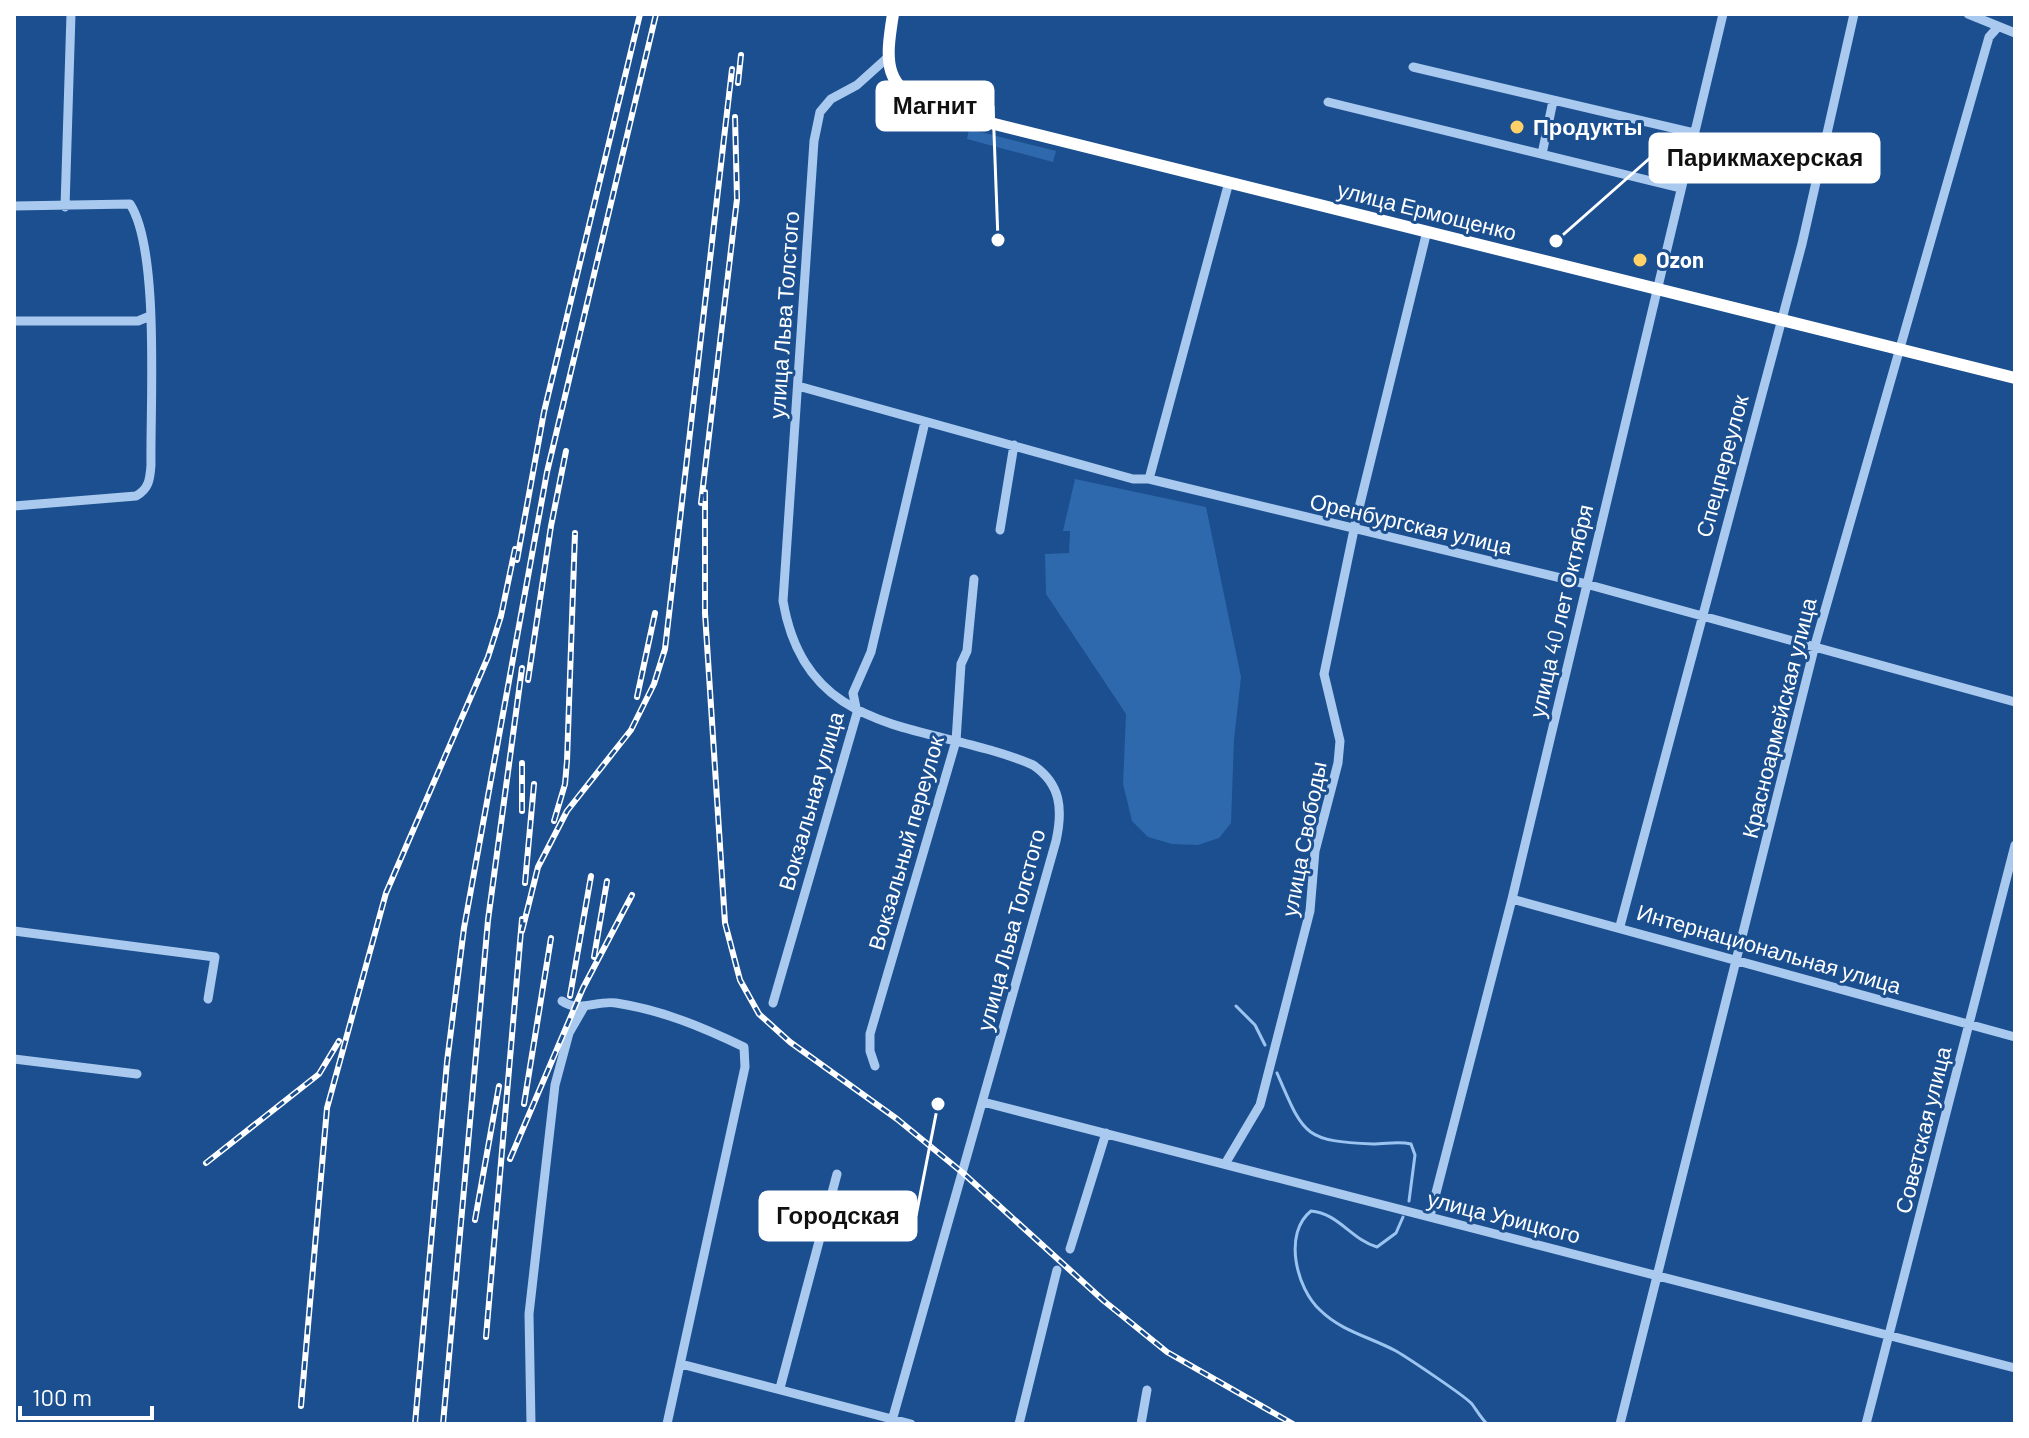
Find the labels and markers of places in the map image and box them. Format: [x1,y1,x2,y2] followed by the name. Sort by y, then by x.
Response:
[877,82,993,130] callout: Магнит
[1533,113,1642,140] place label: Продукты
[1508,118,1526,136] marker: Продукты
[1650,134,1879,182] callout: Парикмахерская
[1656,246,1704,272] place label: Ozon
[1631,251,1649,269] marker: Ozon
[760,1192,916,1240] callout: Городская

